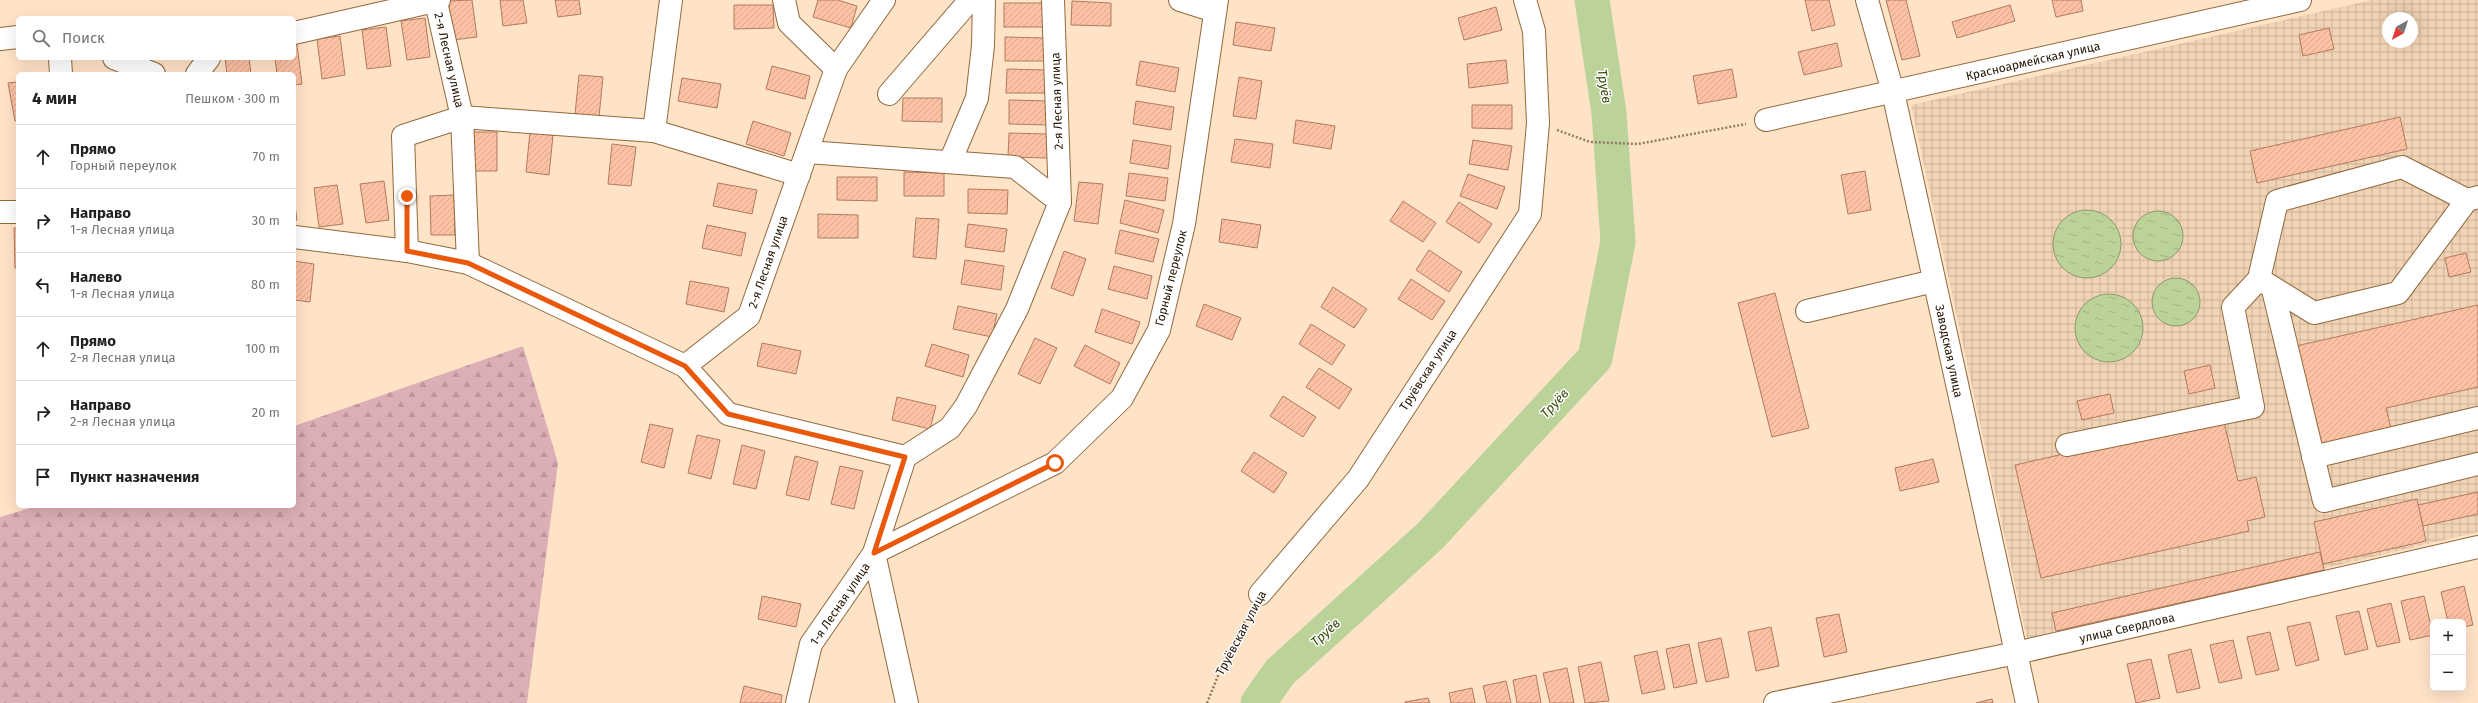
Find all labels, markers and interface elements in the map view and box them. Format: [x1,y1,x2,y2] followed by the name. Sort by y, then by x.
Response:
[431,11,467,109] street label: 2-я Лесная улица
[2382,12,2418,48] north arrow
[16,16,296,60] search box
[30,27,52,49] icon: search
[62,29,105,47] text: Поиск
[1965,39,2101,83] street label: Красноармейская улица
[1048,52,1066,150] street label: 2-я Лесная улица
[1594,68,1615,104] water label: Труёв
[32,88,77,109] text: 4 мин
[185,91,280,106] text: Пешком · 300 m
[70,140,116,158] text: Прямо
[32,146,54,168] icon: ahead
[253,149,280,164] text: 70 m
[70,158,177,173] text: Горный переулок
[398,187,416,205] route end
[70,204,131,222] text: Направо
[32,210,54,232] icon: right
[252,213,280,228] text: 30 m
[746,214,790,310] street label: 2-я Лесная улица
[70,222,175,237] text: 1-я Лесная улица
[1152,228,1190,327] street label: Горный переулок
[70,268,122,286] text: Налево
[32,274,54,296] icon: left
[251,277,280,292] text: 80 m
[70,286,175,301] text: 1-я Лесная улица
[1932,303,1966,399] street label: Заводская улица
[1397,327,1459,413] street label: Труёвская улица
[70,332,116,350] text: Прямо
[32,338,54,360] icon: ahead
[245,341,280,356] text: 100 m
[70,350,176,365] text: 2-я Лесная улица
[1537,386,1571,421] water label: Труёв
[70,396,131,414] text: Направо
[32,402,54,424] icon: right
[252,405,280,420] text: 20 m
[70,414,176,429] text: 2-я Лесная улица
[1046,454,1064,472] route start
[32,466,54,488] icon: arrive
[70,468,199,486] text: Пункт назначения
[807,560,873,648] street label: 1-я Лесная улица
[1213,588,1269,678] street label: Труёвская улица
[2078,610,2176,646] street label: улица Свердлова
[1308,615,1343,649] water label: Труёв
[2430,619,2466,691] map controls
[2430,619,2466,655] button: +
[2430,655,2466,691] button: −

